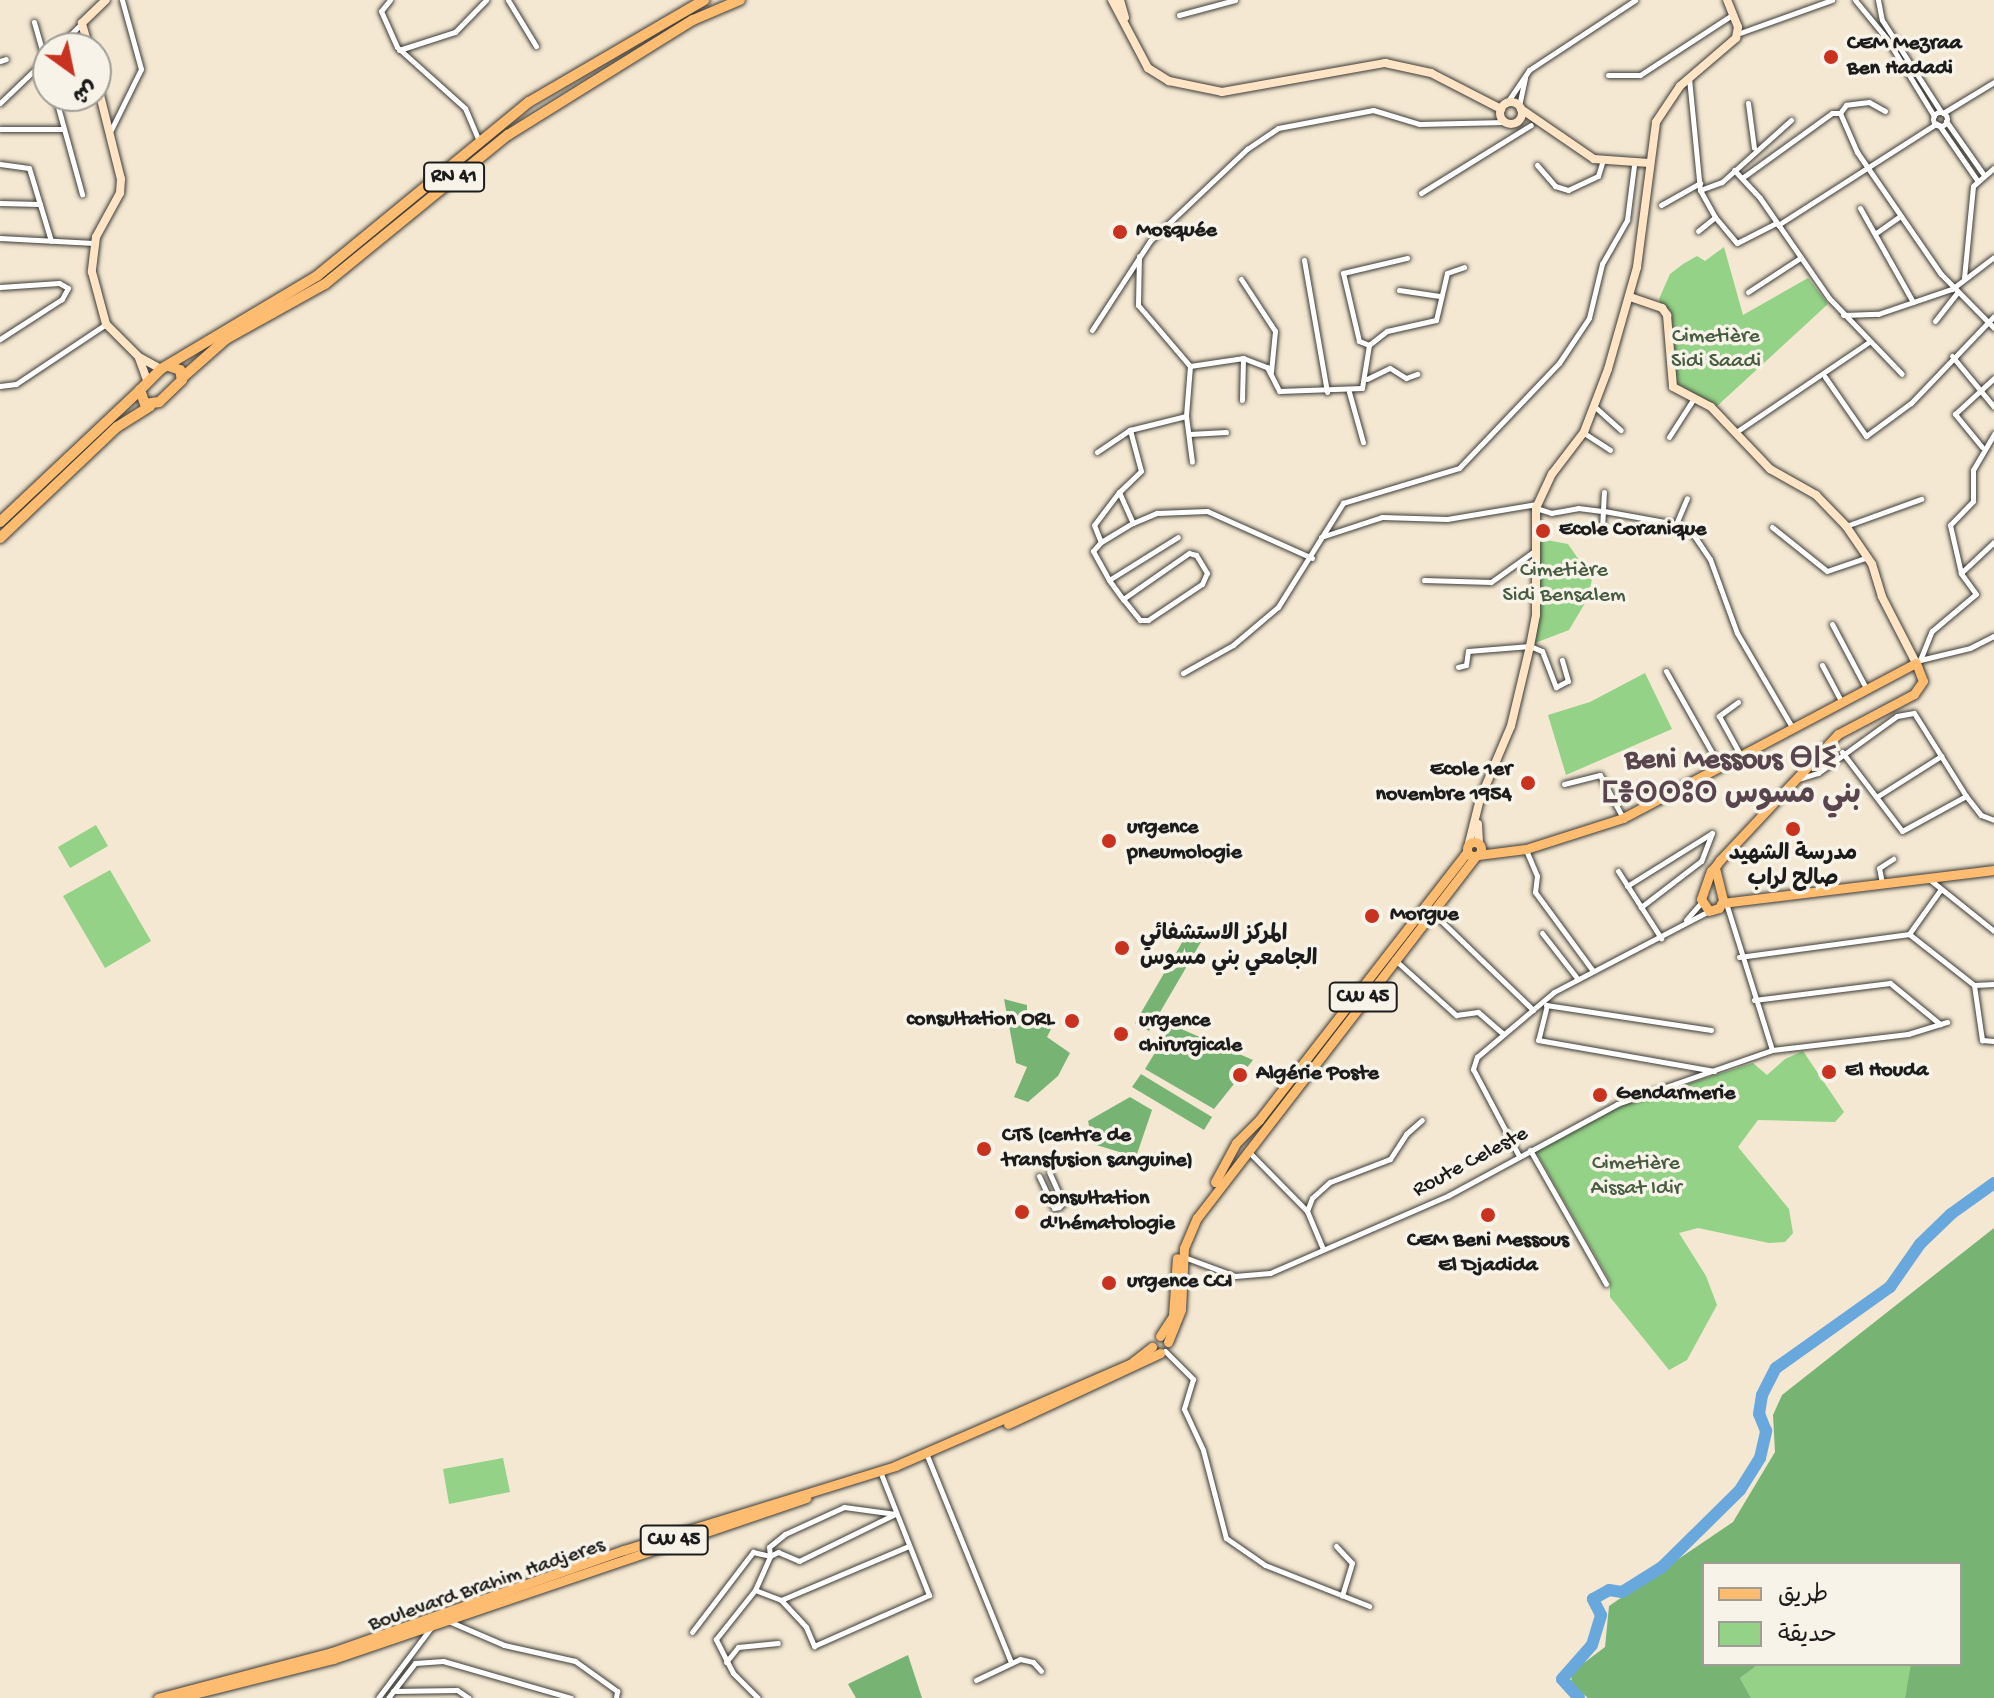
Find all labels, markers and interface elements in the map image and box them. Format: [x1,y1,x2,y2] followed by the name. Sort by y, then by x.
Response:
[1847,31,1962,82] place label: CEM Mezraa Ben Hadadi
[32,32,112,112] north arrow
[1822,48,1840,66] marker: CEM Mezraa Ben Hadadi
[67,73,101,108] text: ش
[422,161,486,193] road number: RN 41
[1136,219,1217,245] place label: Mosquée
[1111,223,1129,241] marker: Mosquée
[1671,324,1761,376] park label: Cimetière Sidi Saadi
[1559,518,1706,544] place label: Ecole Coranique
[1534,522,1552,540] marker: Ecole Coranique
[1502,558,1626,610] park label: Cimetière Sidi Bensalem
[1601,744,1861,814] district label: Beni Messous ⴱⵏⵉ ⵎⴻⵙⵙⵓⵙ بني مسوس
[1376,757,1512,808] place label: Ecole 1er novembre 1954
[1519,774,1537,792] marker: Ecole 1er novembre 1954
[1127,815,1242,866] place label: urgence pneumologie
[1784,820,1802,838] marker: مدرسة الشهيد صالح لراب
[1098,830,1120,852] marker: urgence pneumologie
[1729,842,1857,894] place label: مدرسة الشهيد صالح لراب
[1390,903,1459,929] place label: Morgue
[1361,905,1383,927] marker: Morgue
[1140,922,1318,974] place label: المركز الاستشفائي الجامعي بني مسوس
[1111,937,1133,959] marker: المركز الاستشفائي الجامعي بني مسوس
[1327,981,1399,1013] road number: CW 45
[907,1008,1054,1034] place label: consultation ORL
[1139,1008,1242,1060] place label: urgence chirurgicale
[1061,1010,1083,1032] marker: consultation ORL
[1110,1023,1132,1045] marker: urgence chirurgicale
[1845,1059,1928,1085] place label: El Houda
[1256,1062,1379,1088] place label: Algérie Poste
[1820,1063,1838,1081] marker: El Houda
[1231,1066,1249,1084] marker: Algérie Poste
[1616,1082,1735,1108] place label: Gendarmerie
[1591,1086,1609,1104] marker: Gendarmerie
[1409,1122,1533,1204] street label: Route Celeste
[1002,1123,1193,1174] place label: CTS (centre de transfusion sanguine)
[973,1138,995,1160] marker: CTS (centre de transfusion sanguine)
[1590,1151,1682,1202] park label: Cimetière Aissat Idir
[1040,1186,1175,1238] place label: consultation d'hématologie
[1011,1201,1033,1223] marker: consultation d'hématologie
[1479,1206,1497,1224] marker: CEM Beni Messous El Djadida
[1407,1228,1569,1280] place label: CEM Beni Messous El Djadida
[1127,1270,1233,1296] place label: urgence CCI
[1098,1272,1120,1294] marker: urgence CCI
[638,1524,710,1556] road number: CW 45
[365,1533,609,1639] street label: Boulevard Brahim Hadjeres
[1702,1562,1962,1666] legend
[1778,1582,1828,1611] text: طريق
[1778,1622,1837,1651] text: حديقة

